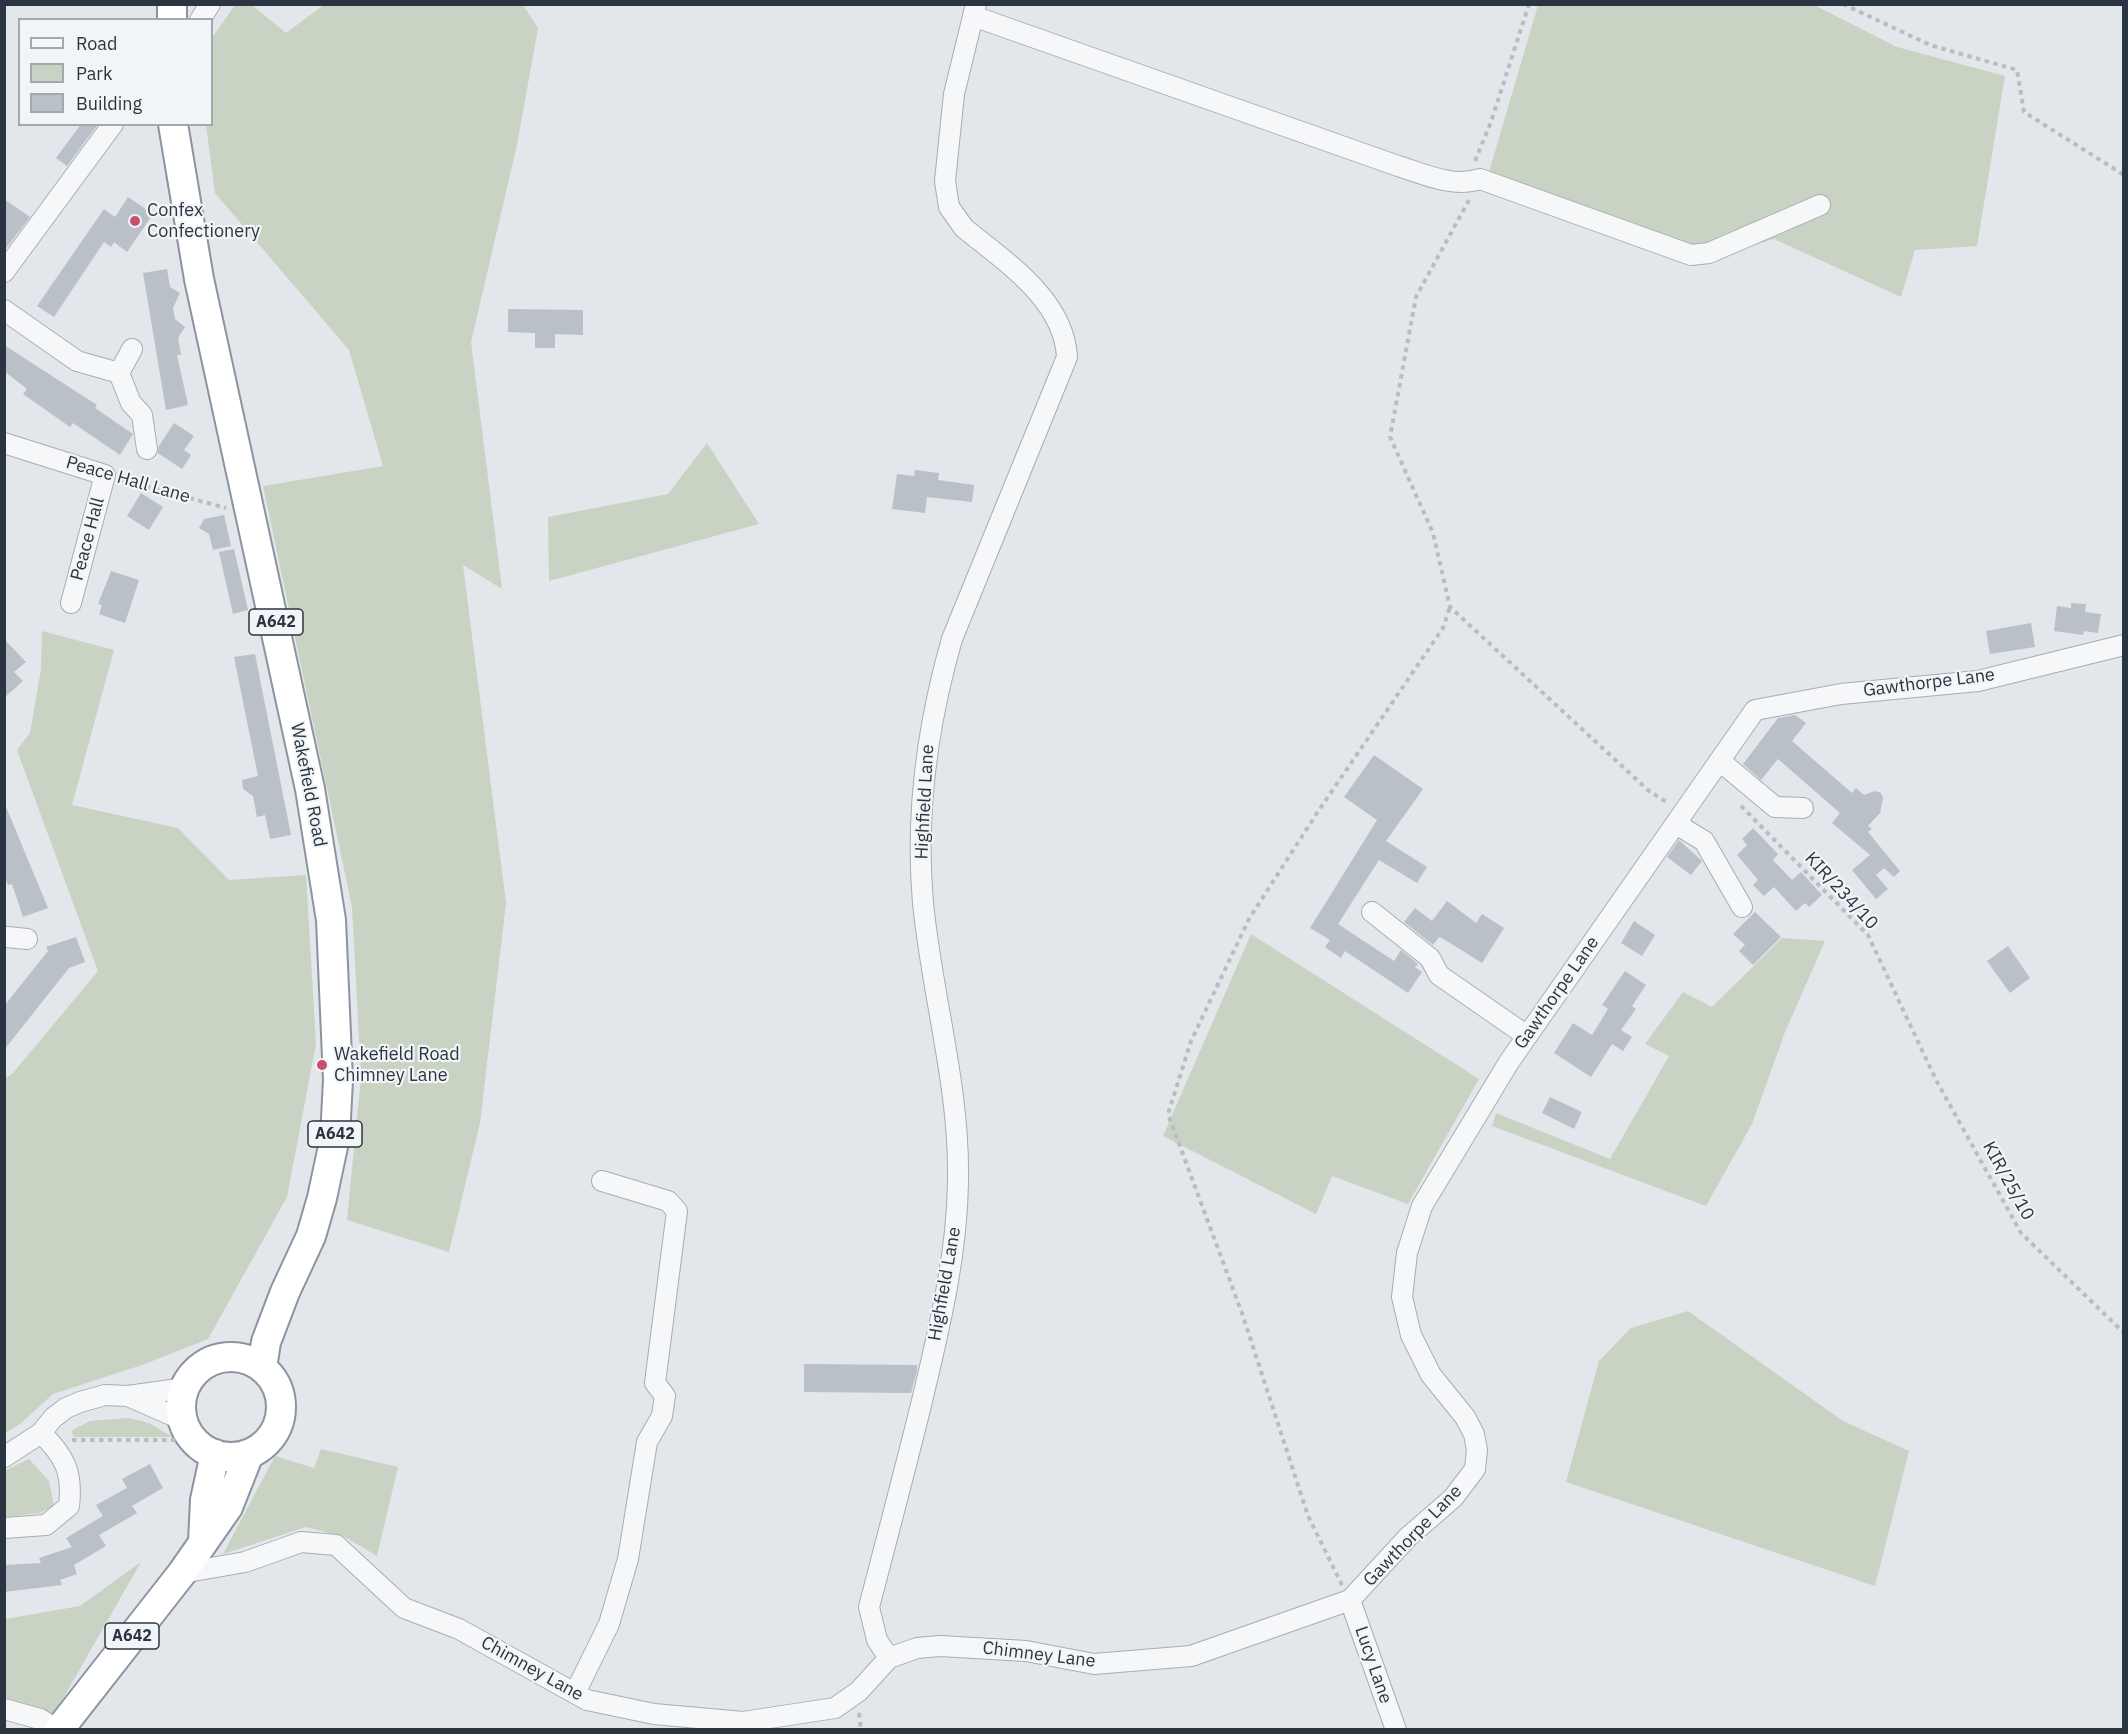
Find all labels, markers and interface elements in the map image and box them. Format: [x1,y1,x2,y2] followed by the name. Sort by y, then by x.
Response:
[18,18,213,126] legend
[76,32,117,55] text: Road
[76,62,112,85] text: Park
[76,92,142,115] text: Building
[147,200,260,242] place label: Confex Confectionery
[128,214,142,228] marker: Confex Confectionery
[63,452,193,508] street label: Peace Hall Lane
[67,495,109,583] street label: Peace Hall
[249,609,303,635] road number: A642
[1862,664,1996,702] street label: Gawthorpe Lane
[285,721,331,849] street label: Wakefield Road
[911,744,939,860] street label: Highfield Lane
[1800,848,1882,934] street label: KIR/234/10
[1510,933,1604,1053] street label: Gawthorpe Lane
[334,1044,460,1086] place label: Wakefield Road Chimney Lane
[315,1058,329,1072] marker: Wakefield Road Chimney Lane
[308,1121,362,1147] road number: A642
[1977,1138,2039,1224] street label: KIR/25/10
[924,1225,966,1343] street label: Highfield Lane
[1359,1481,1467,1591] street label: Gawthorpe Lane
[105,1623,159,1649] road number: A642
[1350,1624,1396,1706] street label: Lucy Lane
[477,1632,587,1706] street label: Chimney Lane
[981,1637,1097,1673] street label: Chimney Lane

